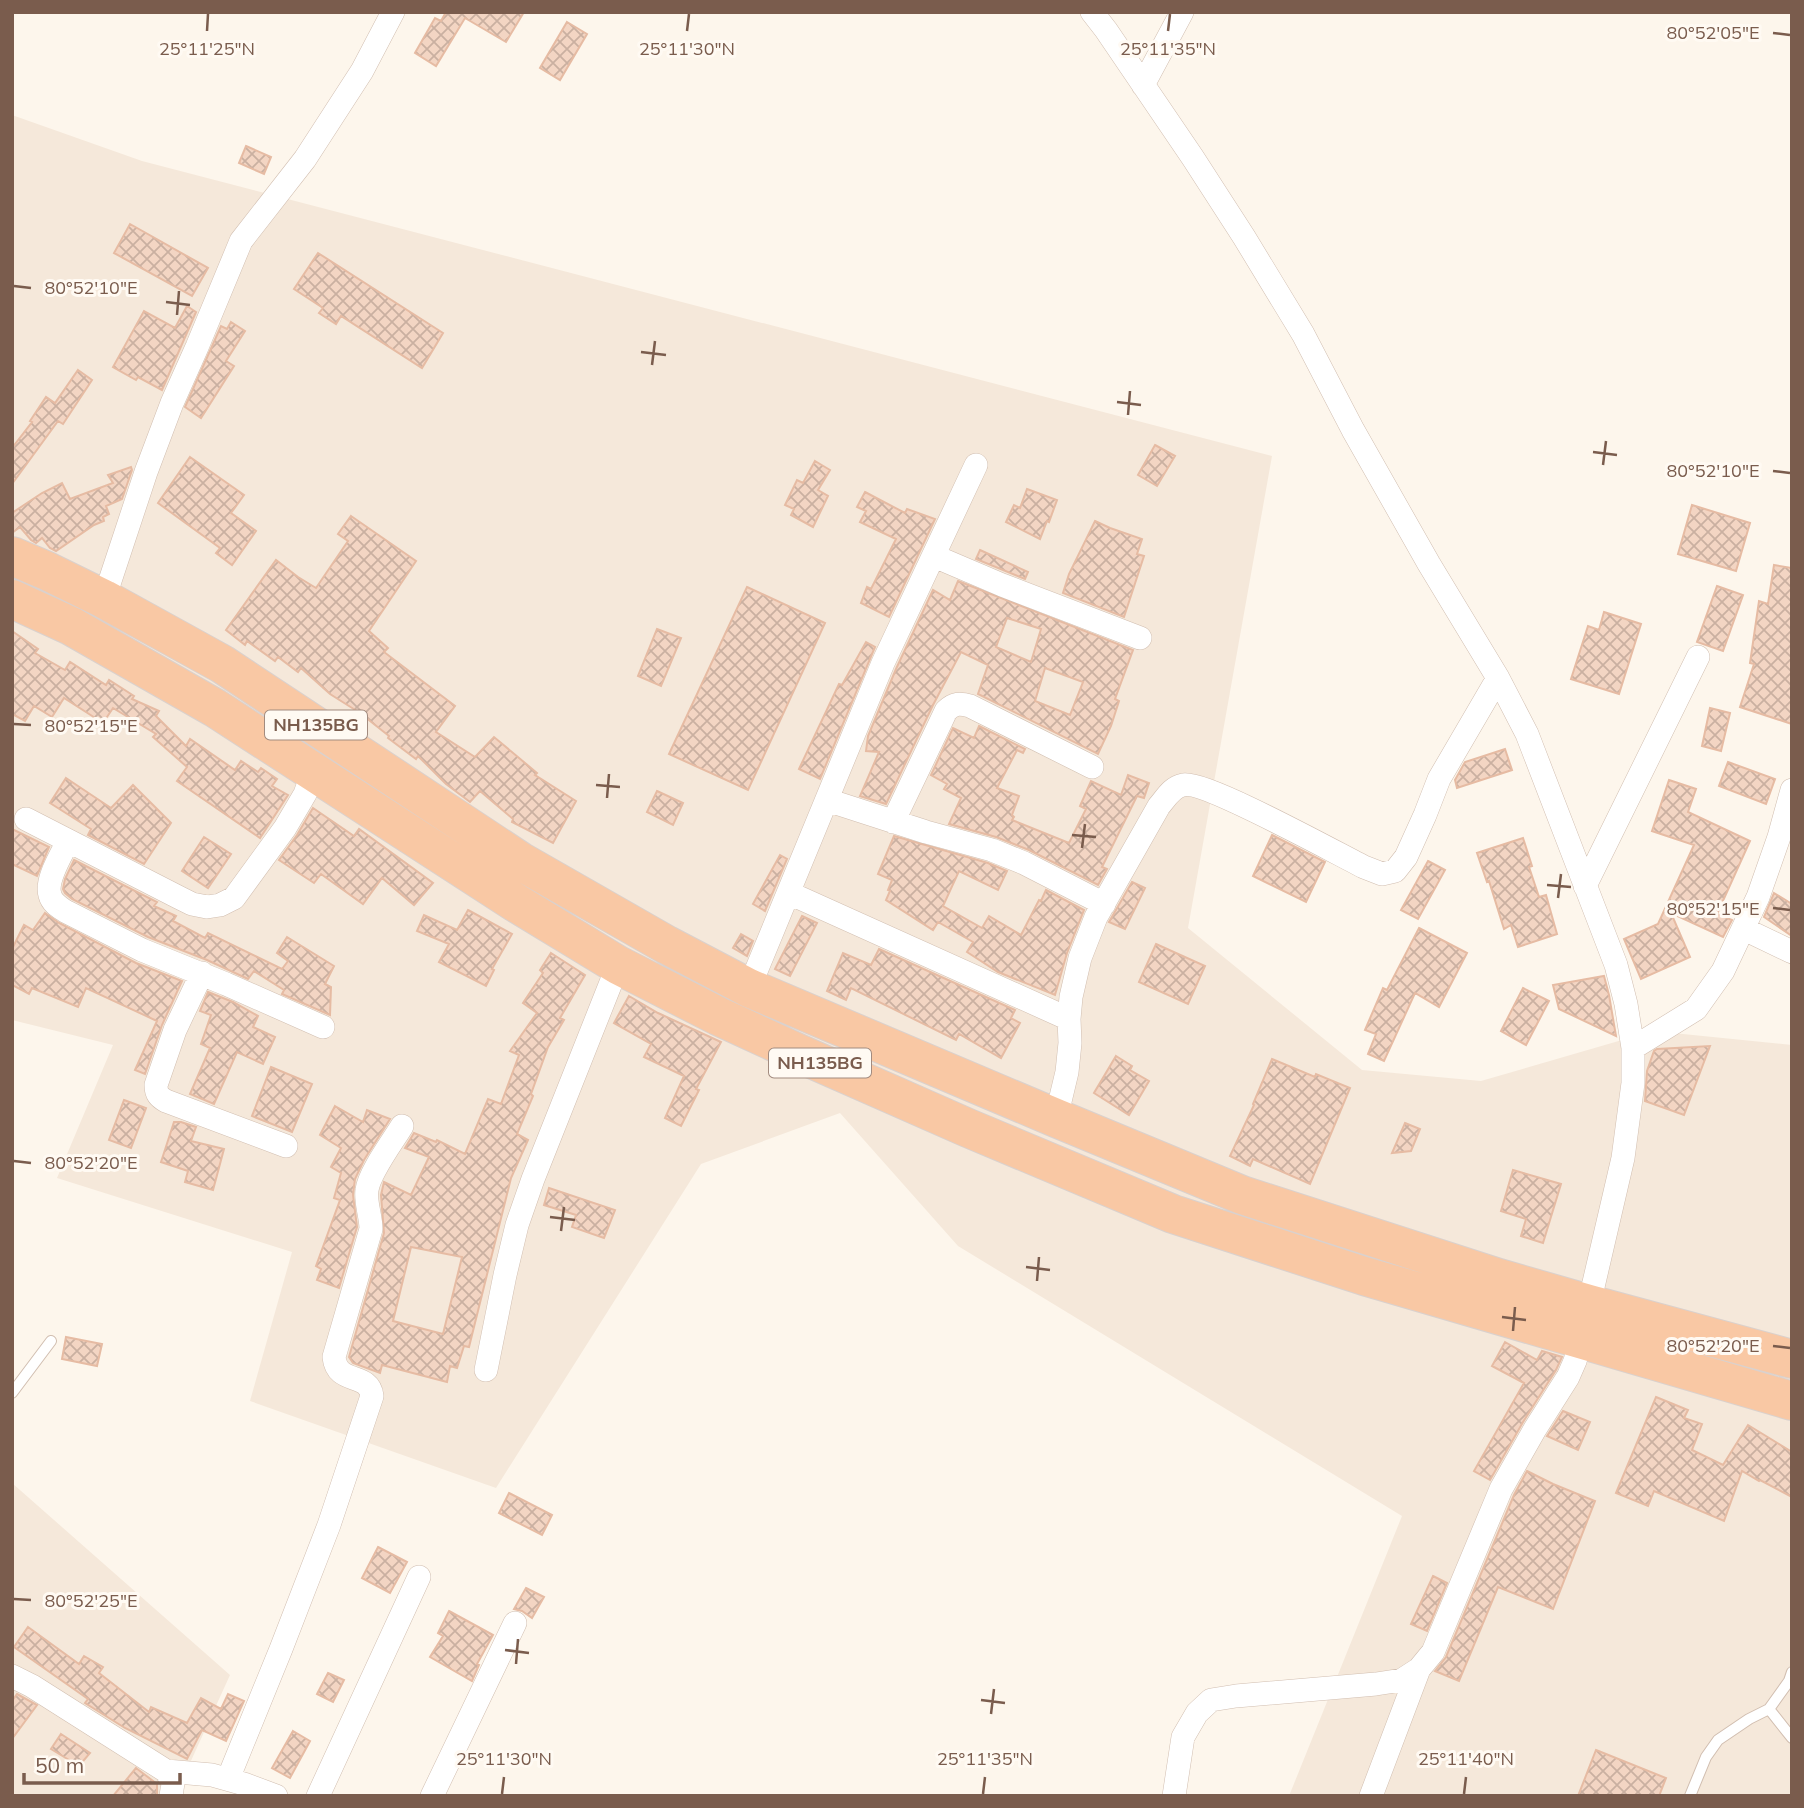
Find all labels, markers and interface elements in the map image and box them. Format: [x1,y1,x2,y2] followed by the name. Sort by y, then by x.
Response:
[1666,21,1760,44] text: 80°52'05"E
[159,37,255,60] text: 25°11'25"N
[639,37,735,60] text: 25°11'30"N
[1120,37,1216,60] text: 25°11'35"N
[44,276,138,299] text: 80°52'10"E
[1666,459,1760,482] text: 80°52'10"E
[265,710,367,740] road number: NH135BG
[44,714,138,737] text: 80°52'15"E
[1666,897,1760,920] text: 80°52'15"E
[769,1048,871,1078] road number: NH135BG
[44,1151,138,1174] text: 80°52'20"E
[1666,1334,1760,1357] text: 80°52'20"E
[44,1589,138,1612] text: 80°52'25"E
[24,1742,180,1786] scale bar
[456,1747,552,1770] text: 25°11'30"N
[937,1747,1033,1770] text: 25°11'35"N
[1418,1747,1514,1770] text: 25°11'40"N
[35,1752,84,1778] text: 50 m

